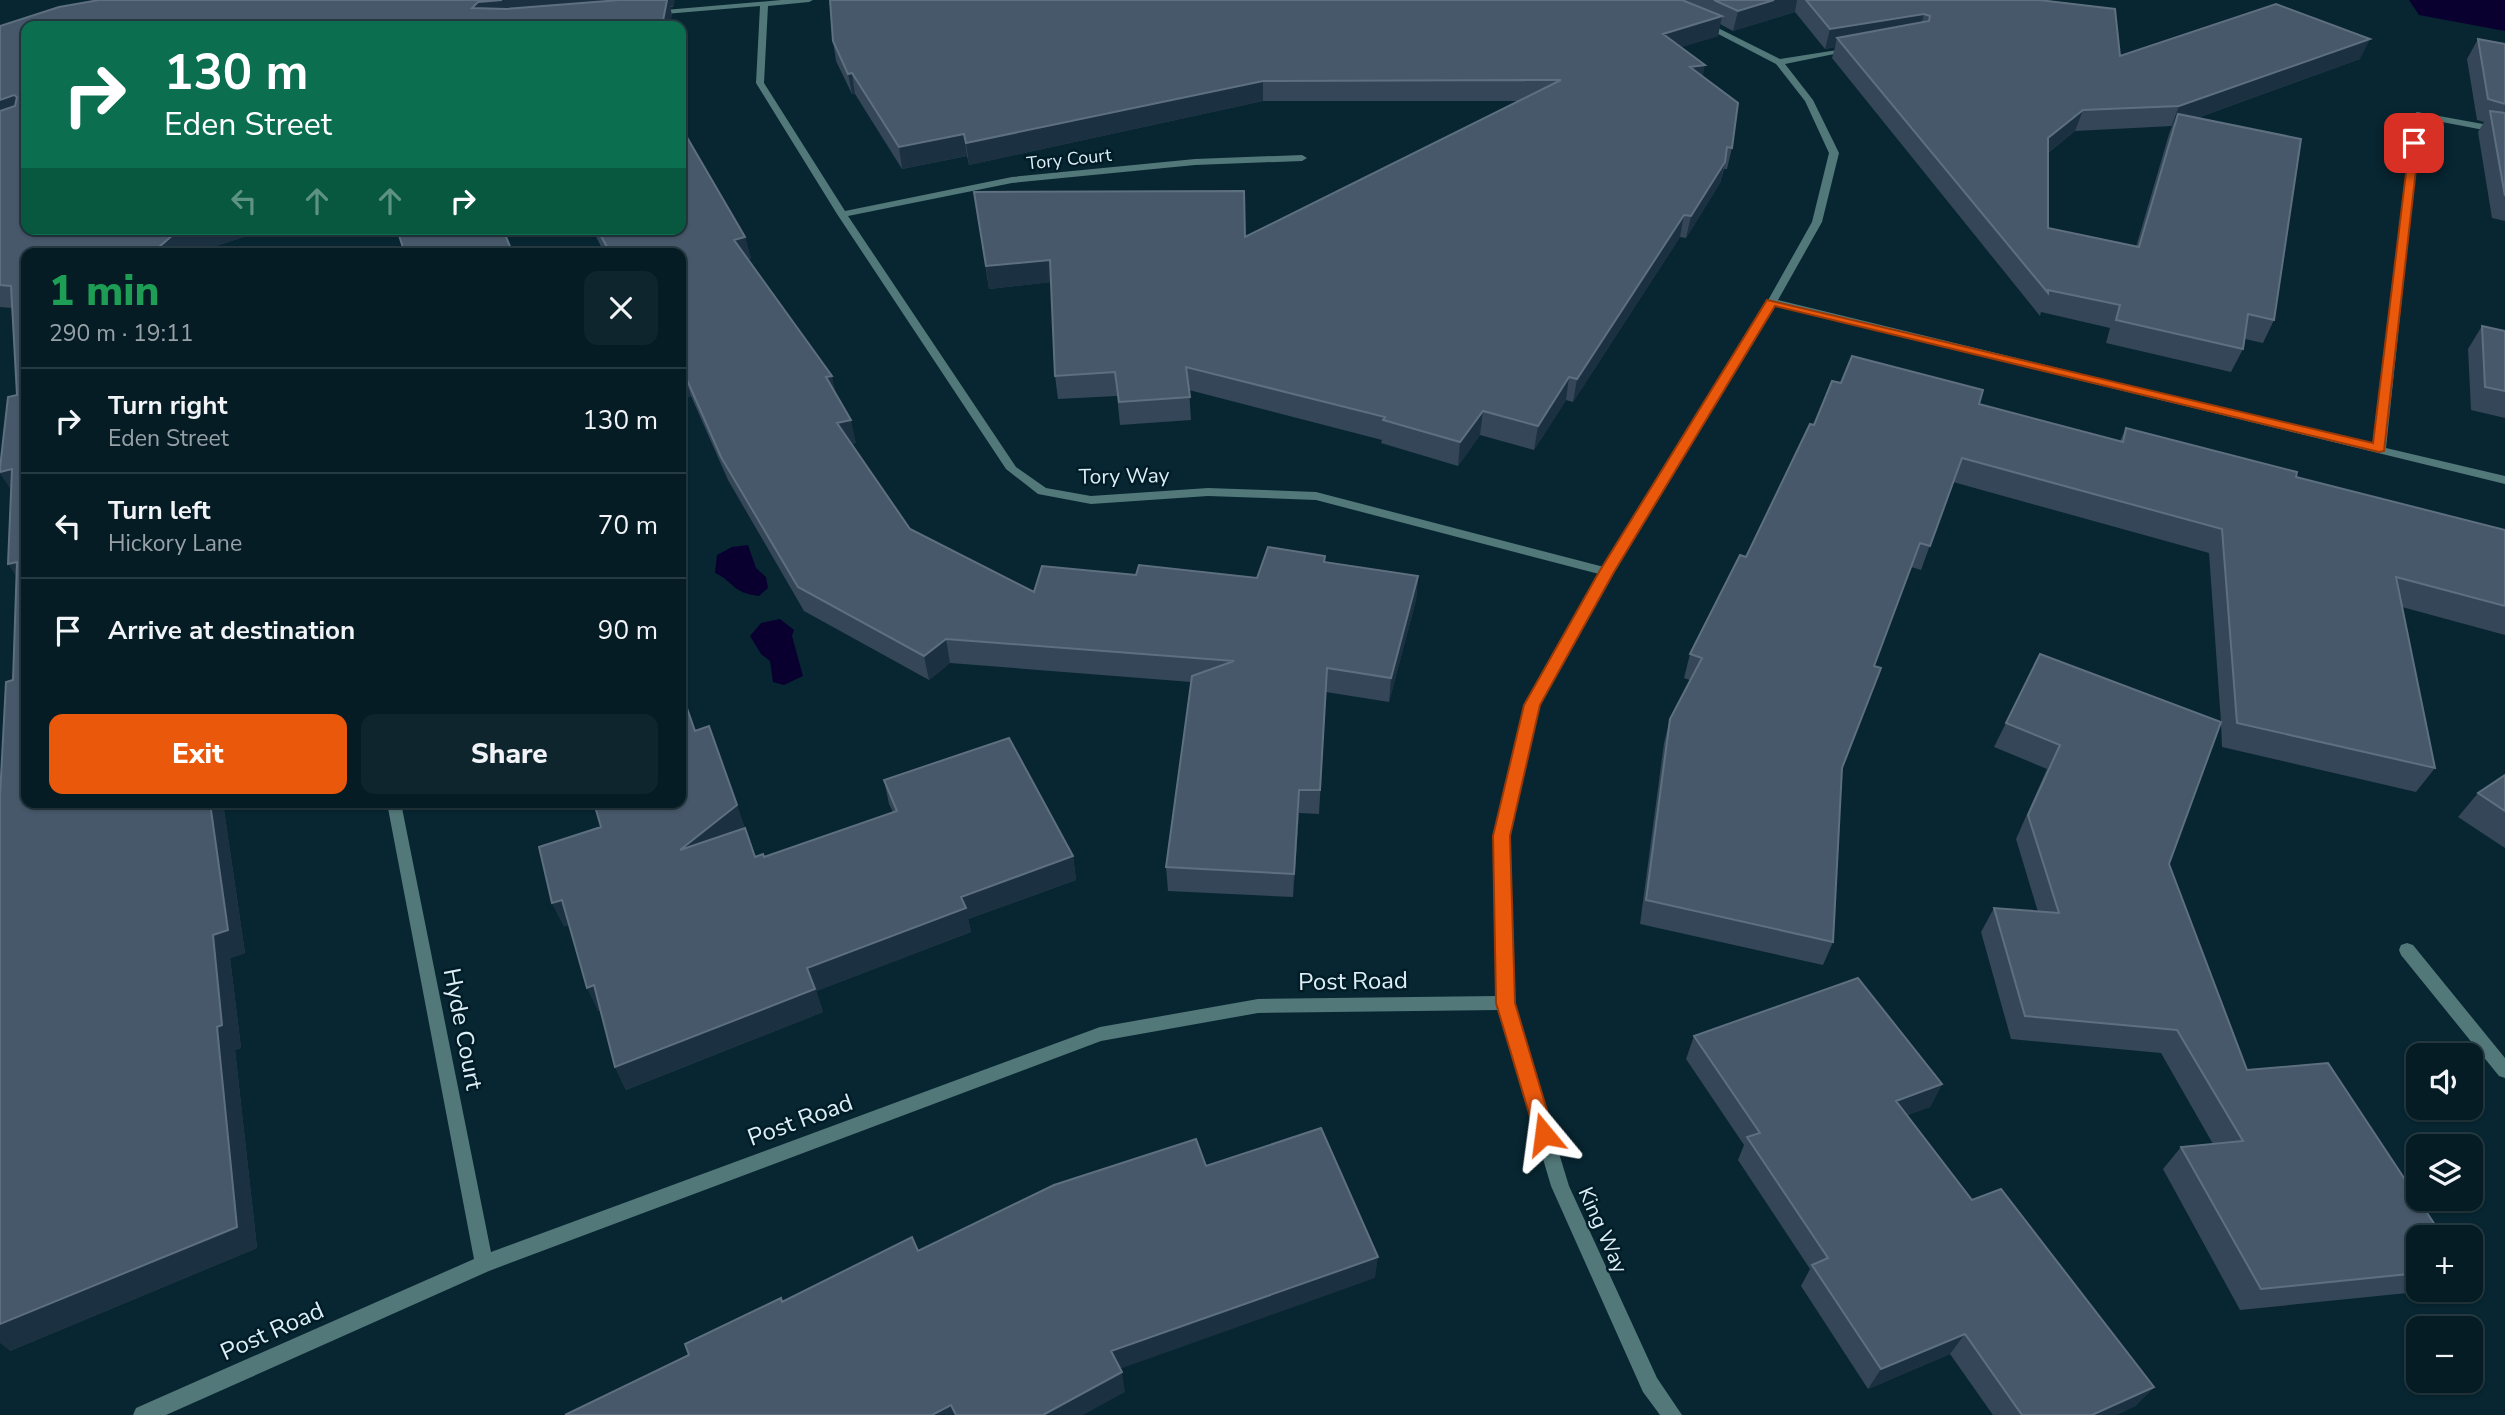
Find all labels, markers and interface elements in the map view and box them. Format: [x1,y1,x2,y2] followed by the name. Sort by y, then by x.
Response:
[164,39,308,106] text: 130 m
[49,49,140,140] icon: right
[164,103,332,146] text: Eden Street
[2384,113,2444,173] pin
[2395,124,2433,162] icon: arrive
[1025,143,1113,175] street label: Tory Court
[225,182,263,220] icon: left
[298,182,336,220] icon: ahead
[371,182,409,220] icon: ahead
[444,182,482,220] icon: right
[49,263,159,320] text: 1 min
[584,271,658,345] button: close
[49,318,194,349] text: 290 m · 19:11
[108,388,227,423] text: Turn right
[49,402,87,440] icon: right
[582,403,658,438] text: 130 m
[108,423,229,454] text: Eden Street
[1078,461,1170,491] street label: Tory Way
[108,493,211,528] text: Turn left
[49,507,87,545] icon: left
[598,508,658,543] text: 70 m
[108,528,242,559] text: Hickory Lane
[49,612,87,650] icon: arrive
[108,613,355,648] text: Arrive at destination
[598,613,658,648] text: 90 m
[49,714,347,794] button: Exit
[361,714,658,794] button: Share
[1298,964,1408,998] street label: Post Road
[436,966,491,1093] street label: Hyde Court
[2406,1043,2483,1393] map controls
[2406,1043,2483,1120] button: sound
[743,1086,857,1154] street label: Post Road
[1507,1097,1581,1171] position arrow
[2406,1134,2483,1211] button: layers
[1572,1183,1634,1278] street label: King Way
[2406,1225,2483,1302] button: +
[215,1294,329,1368] street label: Post Road
[2406,1316,2483,1393] button: −

